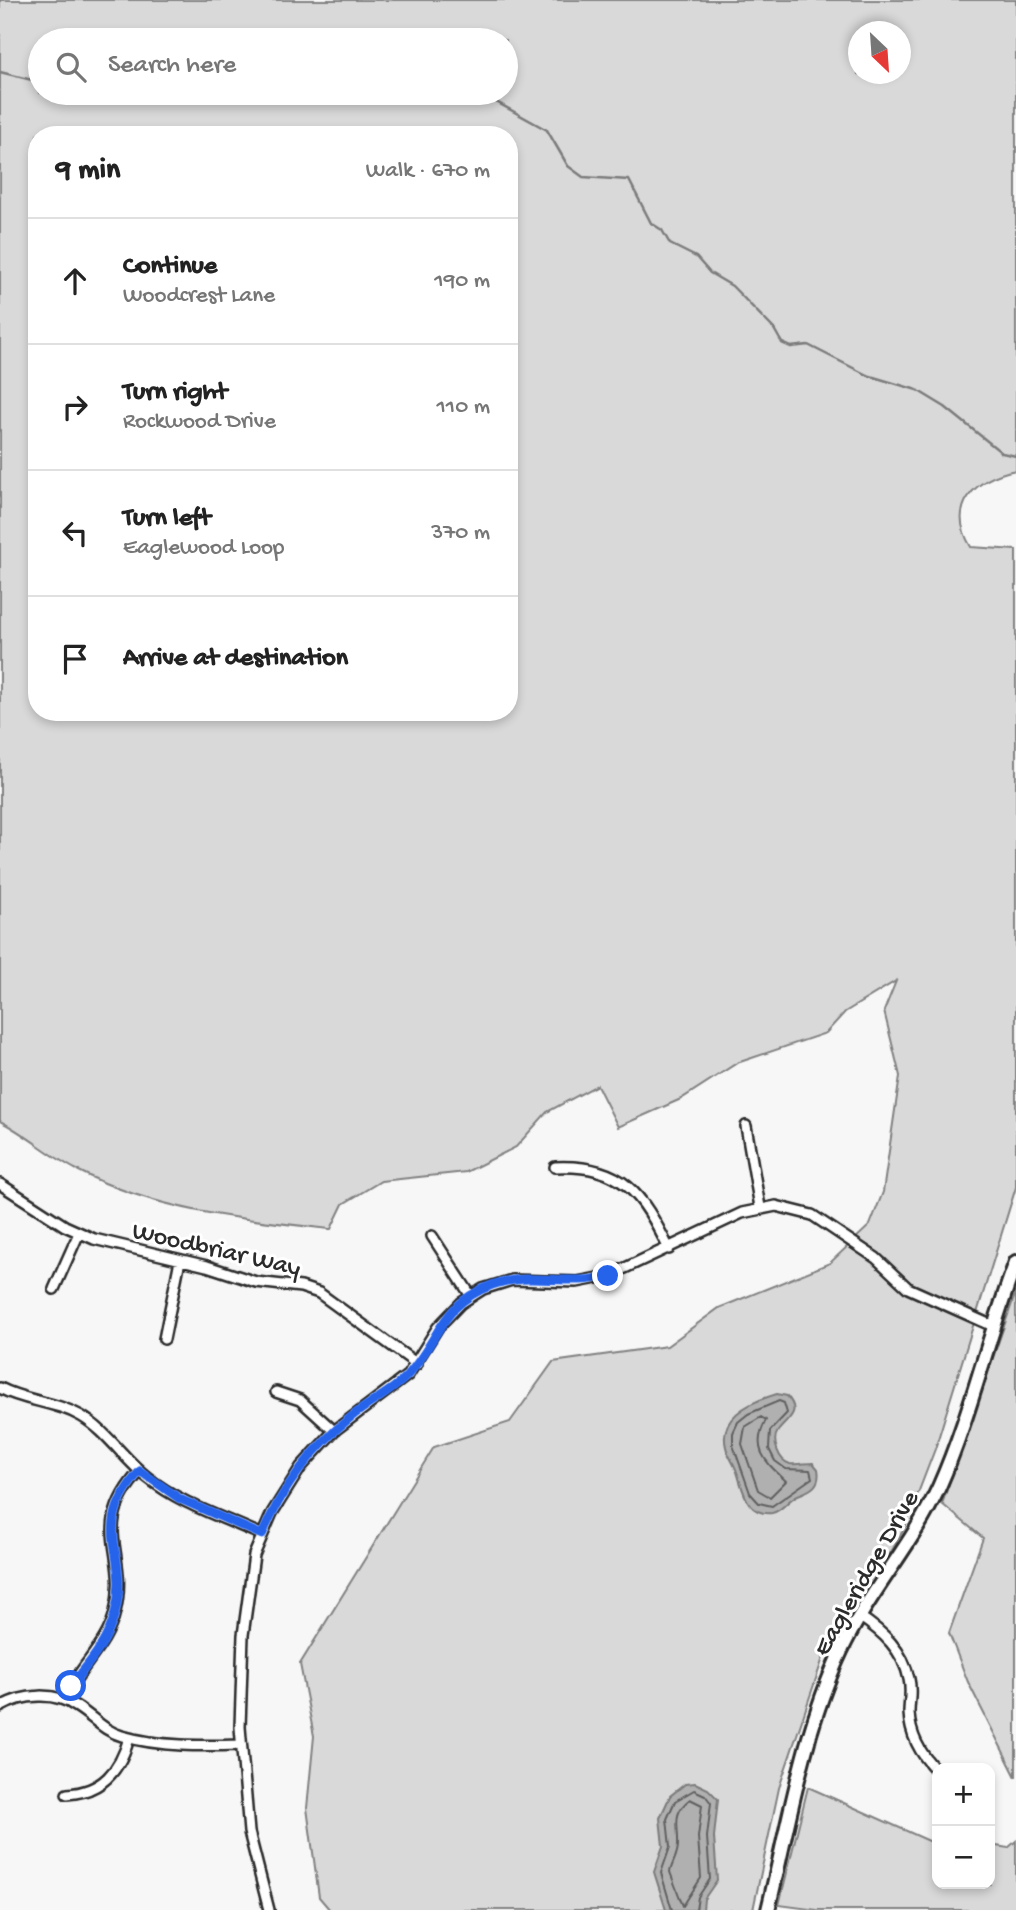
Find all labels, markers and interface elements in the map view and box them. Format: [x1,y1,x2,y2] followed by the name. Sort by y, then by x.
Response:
[848,21,911,84] north arrow
[28,28,518,105] search box
[52,48,90,86] icon: search
[108,51,236,82] text: Search here
[56,154,120,189] text: 9 min
[366,158,490,185] text: Walk · 670 m
[123,252,217,283] text: Continue
[56,262,94,300] icon: ahead
[434,268,490,295] text: 190 m
[123,283,275,310] text: Woodcrest Lane
[123,378,227,409] text: Turn right
[56,388,94,426] icon: right
[437,394,490,421] text: 110 m
[123,409,276,436] text: Rockwood Drive
[123,504,211,535] text: Turn left
[56,514,94,552] icon: left
[431,520,490,547] text: 370 m
[123,535,284,562] text: Eaglewood Loop
[56,640,94,678] icon: arrive
[123,644,348,675] text: Arrive at destination
[129,1217,303,1286] street label: Woodbriar Way
[592,1260,623,1291] route end
[808,1486,928,1662] street label: Eagleridge Drive
[55,1670,86,1701] route start
[932,1763,995,1889] map controls
[932,1763,995,1826] button: +
[932,1826,995,1889] button: −

